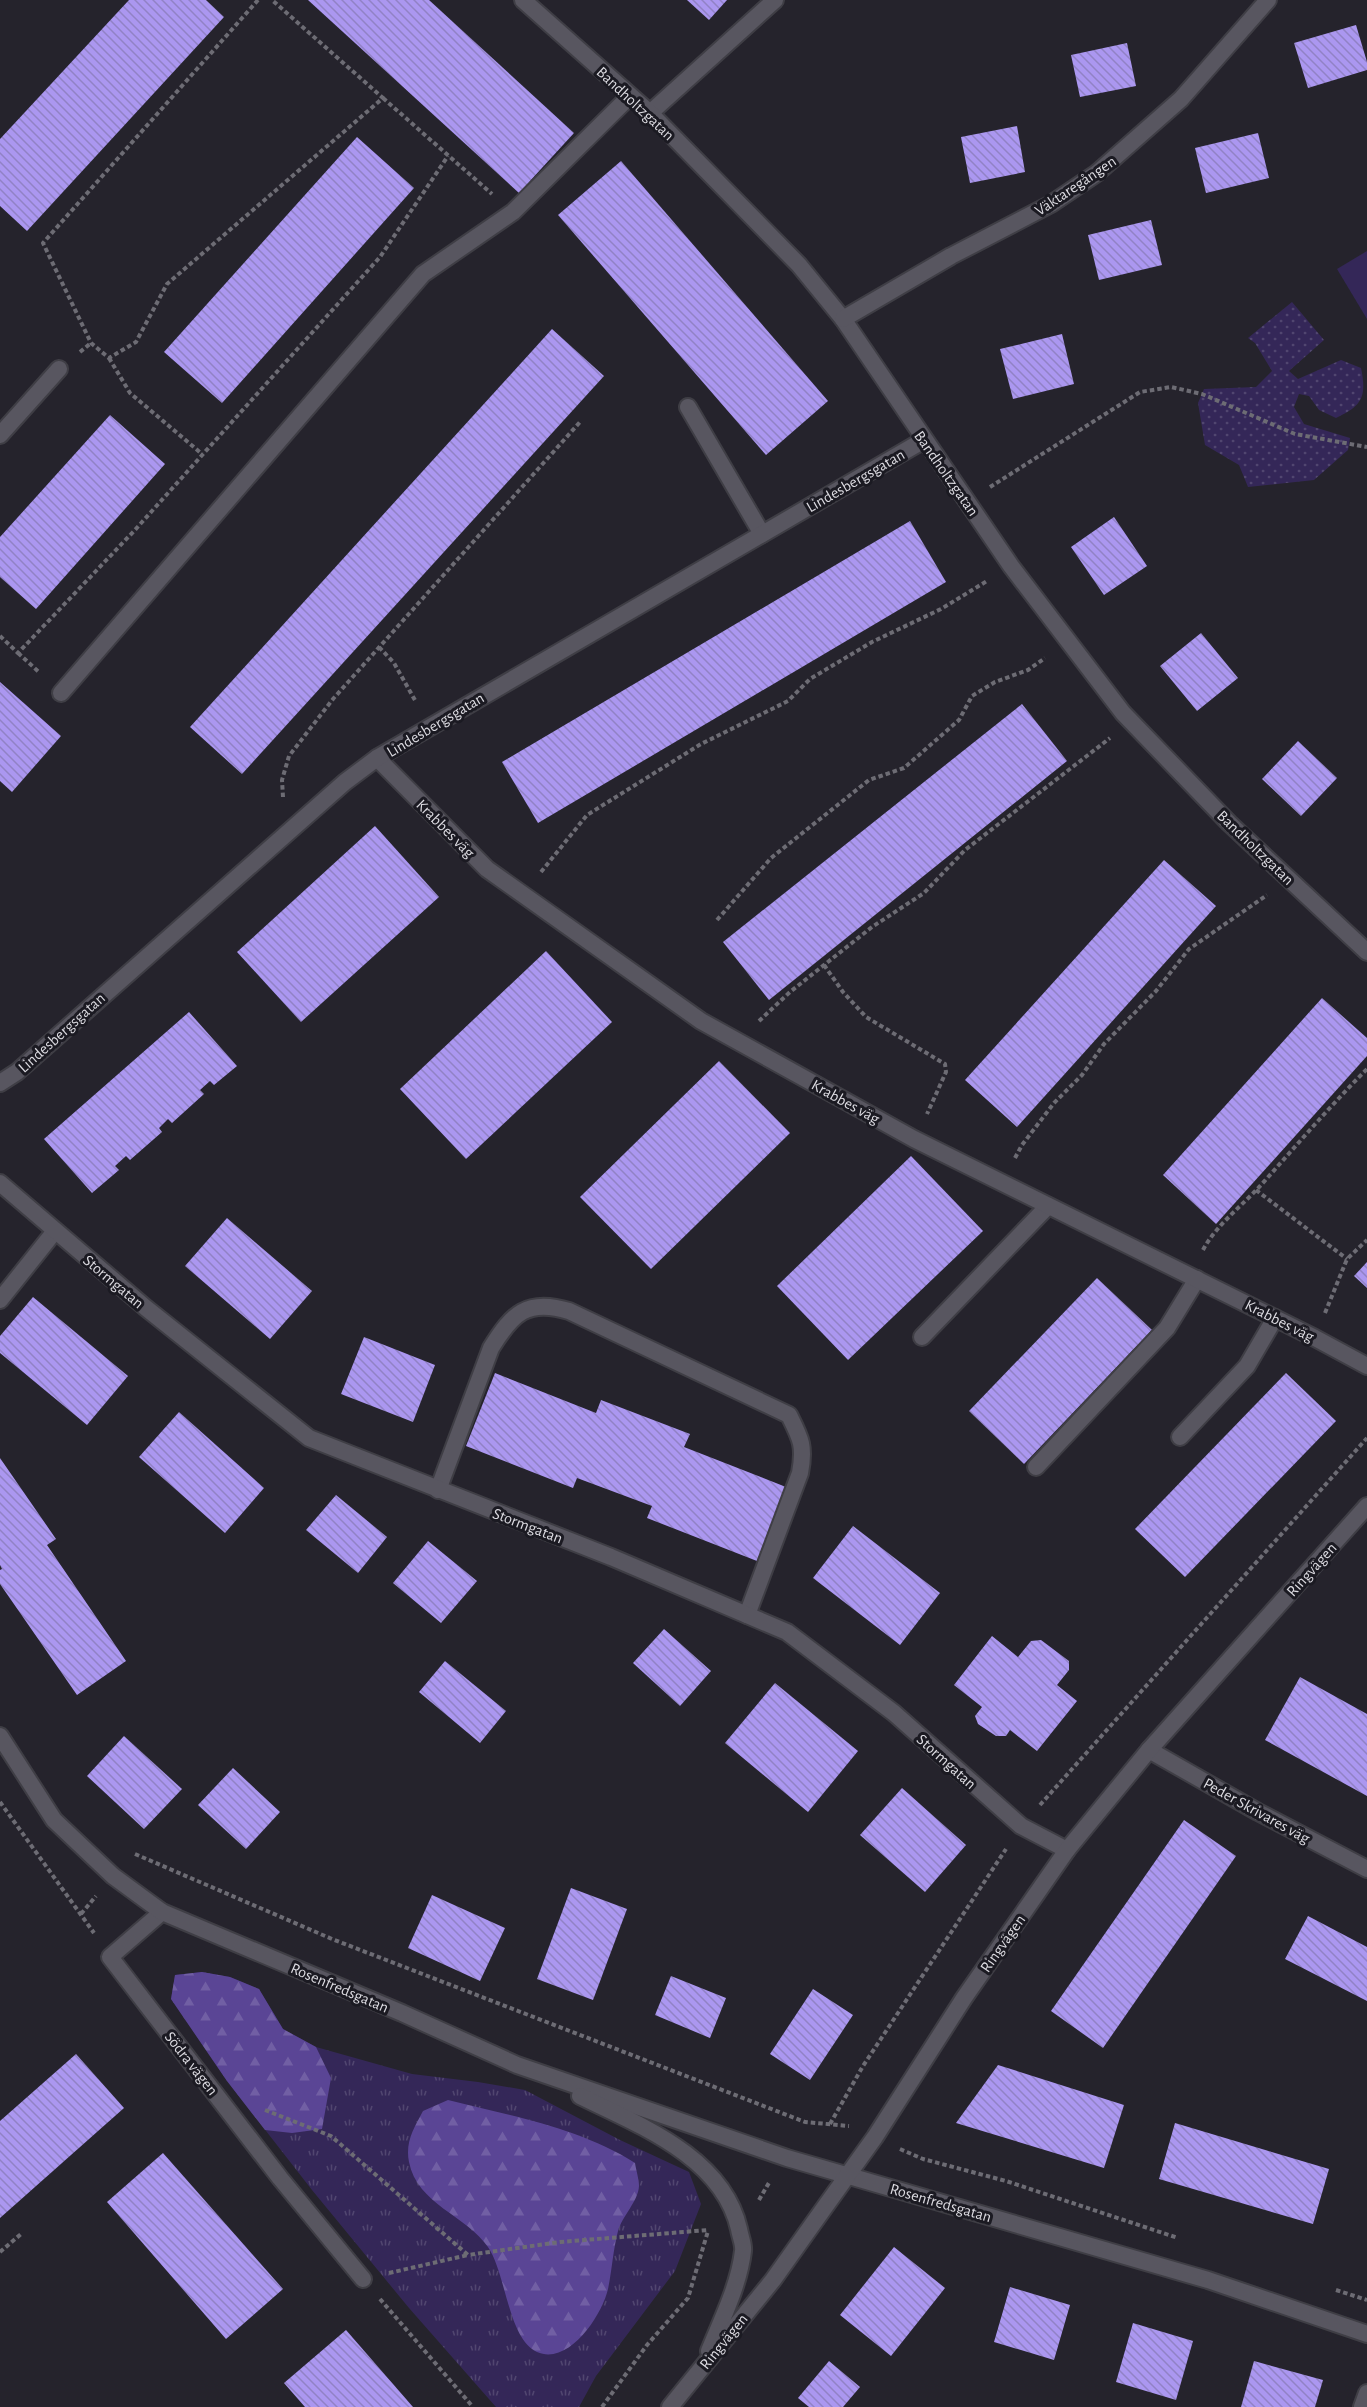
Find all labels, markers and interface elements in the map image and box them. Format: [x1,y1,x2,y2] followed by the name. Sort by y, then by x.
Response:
[593,64,677,144] street label: Bandholtzgatan
[1032,153,1119,219] street label: Väktaregången
[911,428,981,519] street label: Bandholtzgatan
[804,446,907,515] street label: Lindesbergsgatan
[384,690,487,760] street label: Lindesbergsgatan
[413,797,478,861] street label: Krabbes väg
[1214,807,1297,888] street label: Bandholtzgatan
[15,990,108,1076] street label: Lindesbergsgatan
[809,1077,882,1127] street label: Krabbes väg
[80,1252,147,1312] street label: Stormgatan
[1242,1297,1317,1345] street label: Krabbes väg
[490,1505,565,1547] street label: Stormgatan
[1284,1540,1340,1600] street label: Ringvägen
[914,1731,979,1792] street label: Stormgatan
[1201,1775,1312,1847] street label: Peder Skrivares väg
[977,1912,1028,1975] street label: Ringvägen
[288,1960,391,2016] street label: Rosenfredsgatan
[162,2029,221,2098] street label: Södra vägen
[888,2181,993,2225] street label: Rosenfredsgatan
[697,2311,751,2372] street label: Ringvägen

